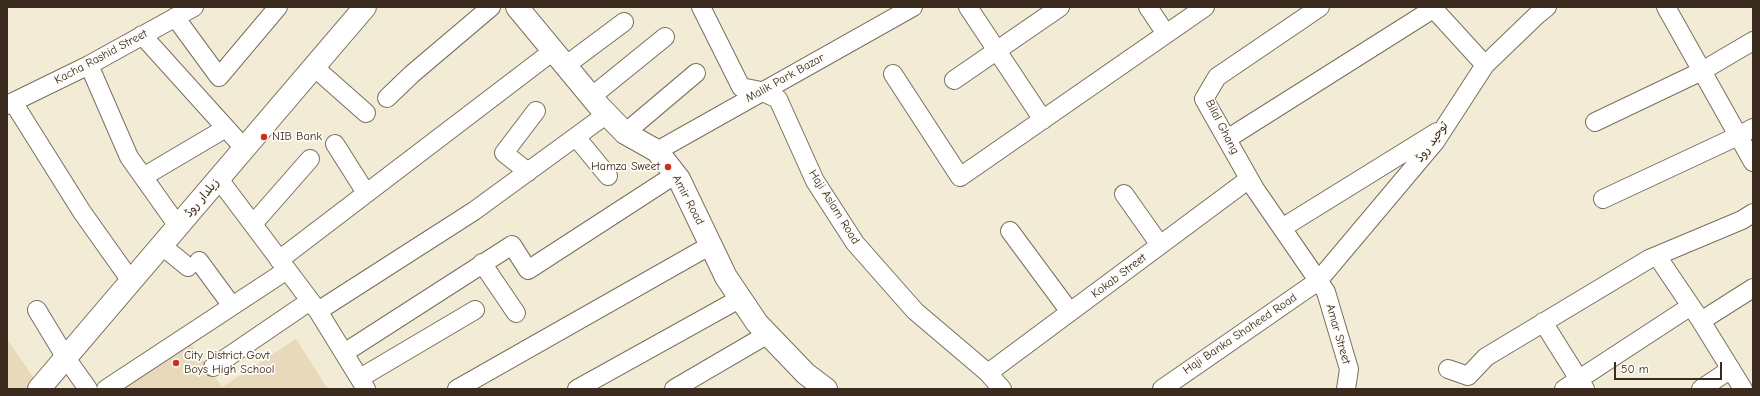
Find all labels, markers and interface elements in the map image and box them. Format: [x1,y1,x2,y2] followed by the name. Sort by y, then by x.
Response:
[52,26,150,88] street label: Kacha Rashid Street
[743,50,827,106] street label: Malik Park Bazar
[1202,97,1242,157] street label: Bilal Ghang
[1413,119,1451,165] street label: توحید روڈ
[272,130,322,144] place label: NIB Bank
[259,132,269,142] marker: NIB Bank
[591,160,660,174] place label: Hamza Sweet
[663,162,673,172] marker: Hamza Sweet
[805,167,863,247] street label: Haji Aslam Road
[669,173,707,227] street label: Amir Road
[182,176,222,220] street label: زیلدار روڈ
[1089,251,1149,301] street label: Kokab Street
[1180,290,1300,378] street label: Haji Banka Shaheed Road
[1323,302,1353,366] street label: Amar Street
[184,349,274,377] place label: City District Govt Boys High School
[1616,354,1724,380] scale bar
[171,358,181,368] marker: City District Govt Boys High School
[1621,362,1649,376] text: 50 m

